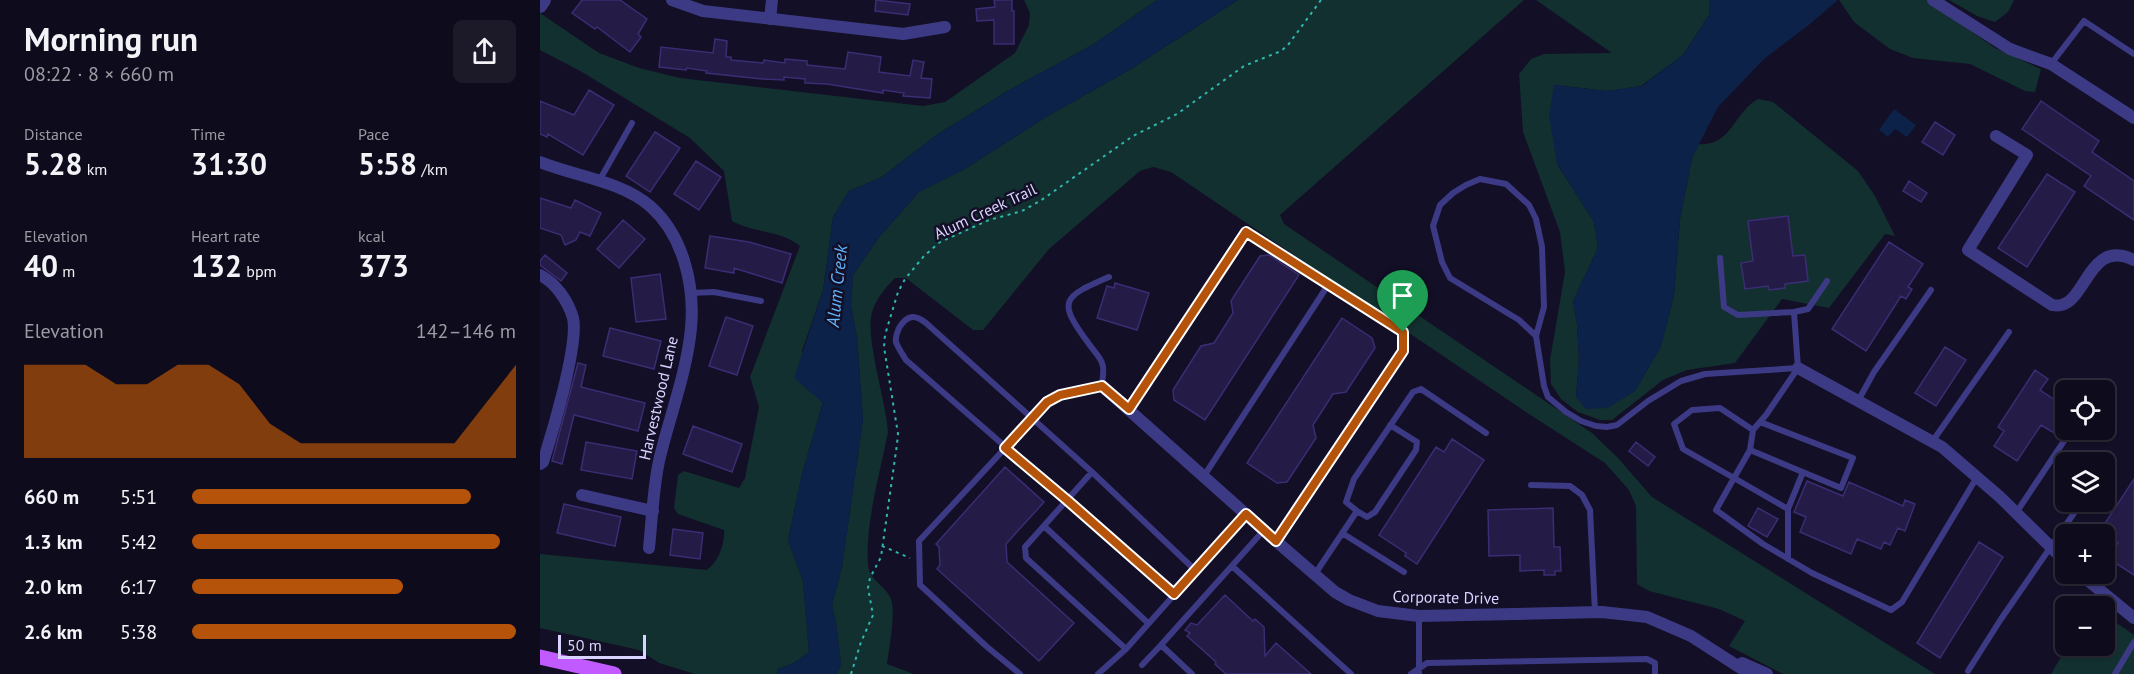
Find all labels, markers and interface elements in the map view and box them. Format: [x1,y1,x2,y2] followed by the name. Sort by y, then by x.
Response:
[24,17,198,60] text: Morning run
[453,20,516,83] button: share
[24,61,174,87] text: 08:22 · 8 × 660 m
[24,124,83,144] text: Distance
[191,124,225,144] text: Time
[358,124,389,144] text: Pace
[24,144,82,183] text: 5.28
[191,144,267,183] text: 31:30
[358,144,417,183] text: 5:58
[82,159,107,179] text: km
[417,159,448,179] text: /km
[931,178,1040,243] street label: Alum Creek Trail
[24,226,88,246] text: Elevation
[191,226,260,246] text: Heart rate
[358,226,385,246] text: kcal
[821,243,852,329] water label: Alum Creek
[24,246,58,285] text: 40
[191,246,242,285] text: 132
[358,246,409,285] text: 373
[58,261,75,281] text: m
[242,261,277,281] text: bpm
[1377,270,1428,332] pin
[1386,279,1419,312] icon: arrive
[24,318,104,344] text: Elevation
[416,318,516,344] text: 142–146 m
[634,334,682,462] street label: Harvestwood Lane
[2055,380,2115,656] map controls
[2055,380,2115,440] button: locate
[2055,452,2115,512] button: layers
[24,484,79,510] text: 660 m
[120,484,157,510] text: 5:51
[2055,524,2115,584] button: +
[24,529,83,555] text: 1.3 km
[120,529,157,555] text: 5:42
[24,574,83,600] text: 2.0 km
[120,574,157,600] text: 6:17
[1392,586,1500,608] street label: Corporate Drive
[2055,596,2115,656] button: −
[24,619,83,645] text: 2.6 km
[120,619,157,645] text: 5:38
[558,632,646,660] scale bar
[567,635,602,655] text: 50 m

